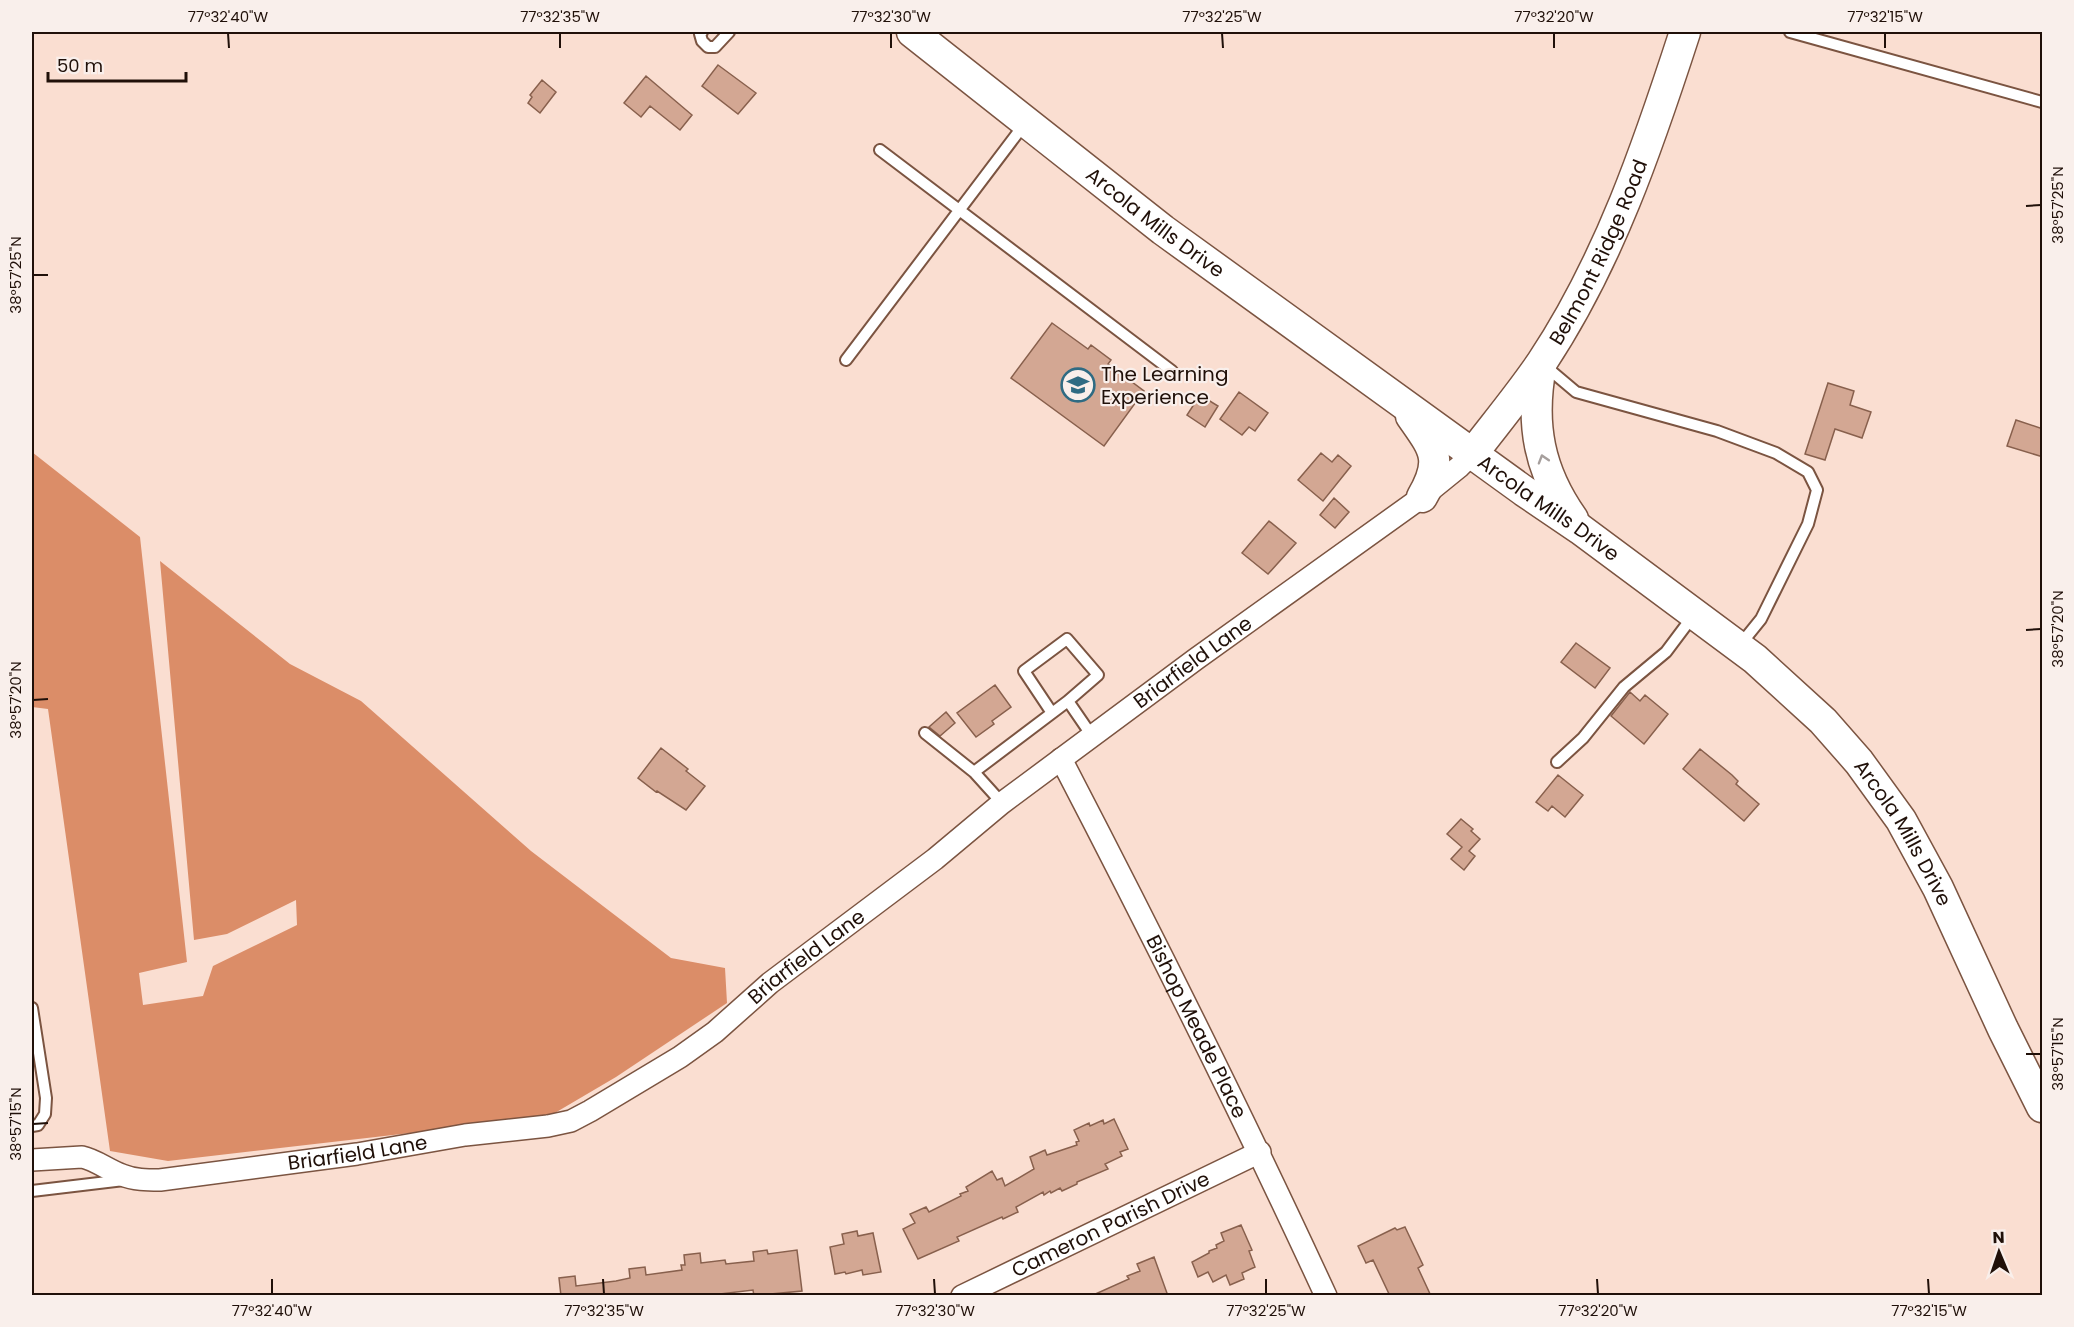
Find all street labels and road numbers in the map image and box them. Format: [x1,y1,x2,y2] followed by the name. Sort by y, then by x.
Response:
[1542,156,1654,350] street label: Belmont Ridge Road
[1080,160,1230,284] street label: Arcola Mills Drive
[1472,448,1625,568] street label: Arcola Mills Drive
[1128,609,1258,715] street label: Briarfield Lane
[1848,754,1958,911] street label: Arcola Mills Drive
[742,903,871,1010] street label: Briarfield Lane
[1139,930,1254,1123] street label: Bishop Meade Place
[286,1128,429,1177] street label: Briarfield Lane
[1007,1164,1214,1284] street label: Cameron Parish Drive

